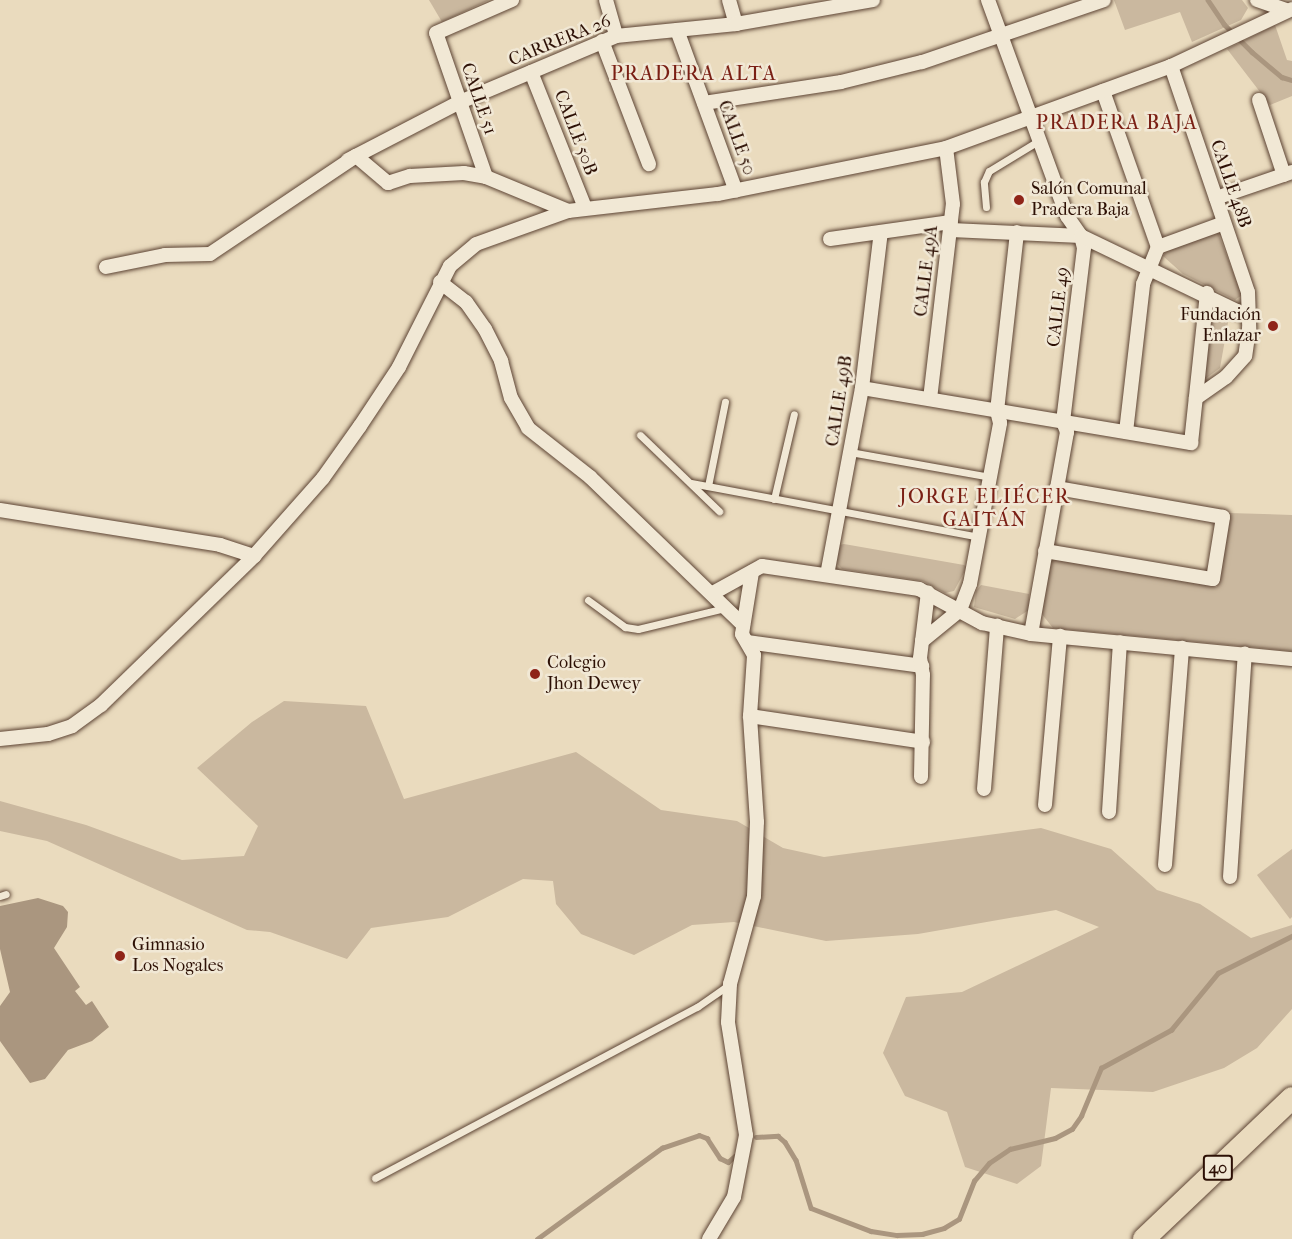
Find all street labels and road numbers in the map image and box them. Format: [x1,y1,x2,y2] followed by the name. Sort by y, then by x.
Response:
[506,11,614,71] street label: CARRERA 26
[456,60,500,138] street label: CALLE 51
[549,87,601,179] street label: CALLE 50B
[713,98,759,178] street label: CALLE 50
[1205,137,1255,231] street label: CALLE 48B
[911,224,943,318] street label: CALLE 49A
[1043,266,1075,348] street label: CALLE 49
[822,354,858,448] street label: CALLE 49B
[1202,1155,1234,1181] road number: 40

